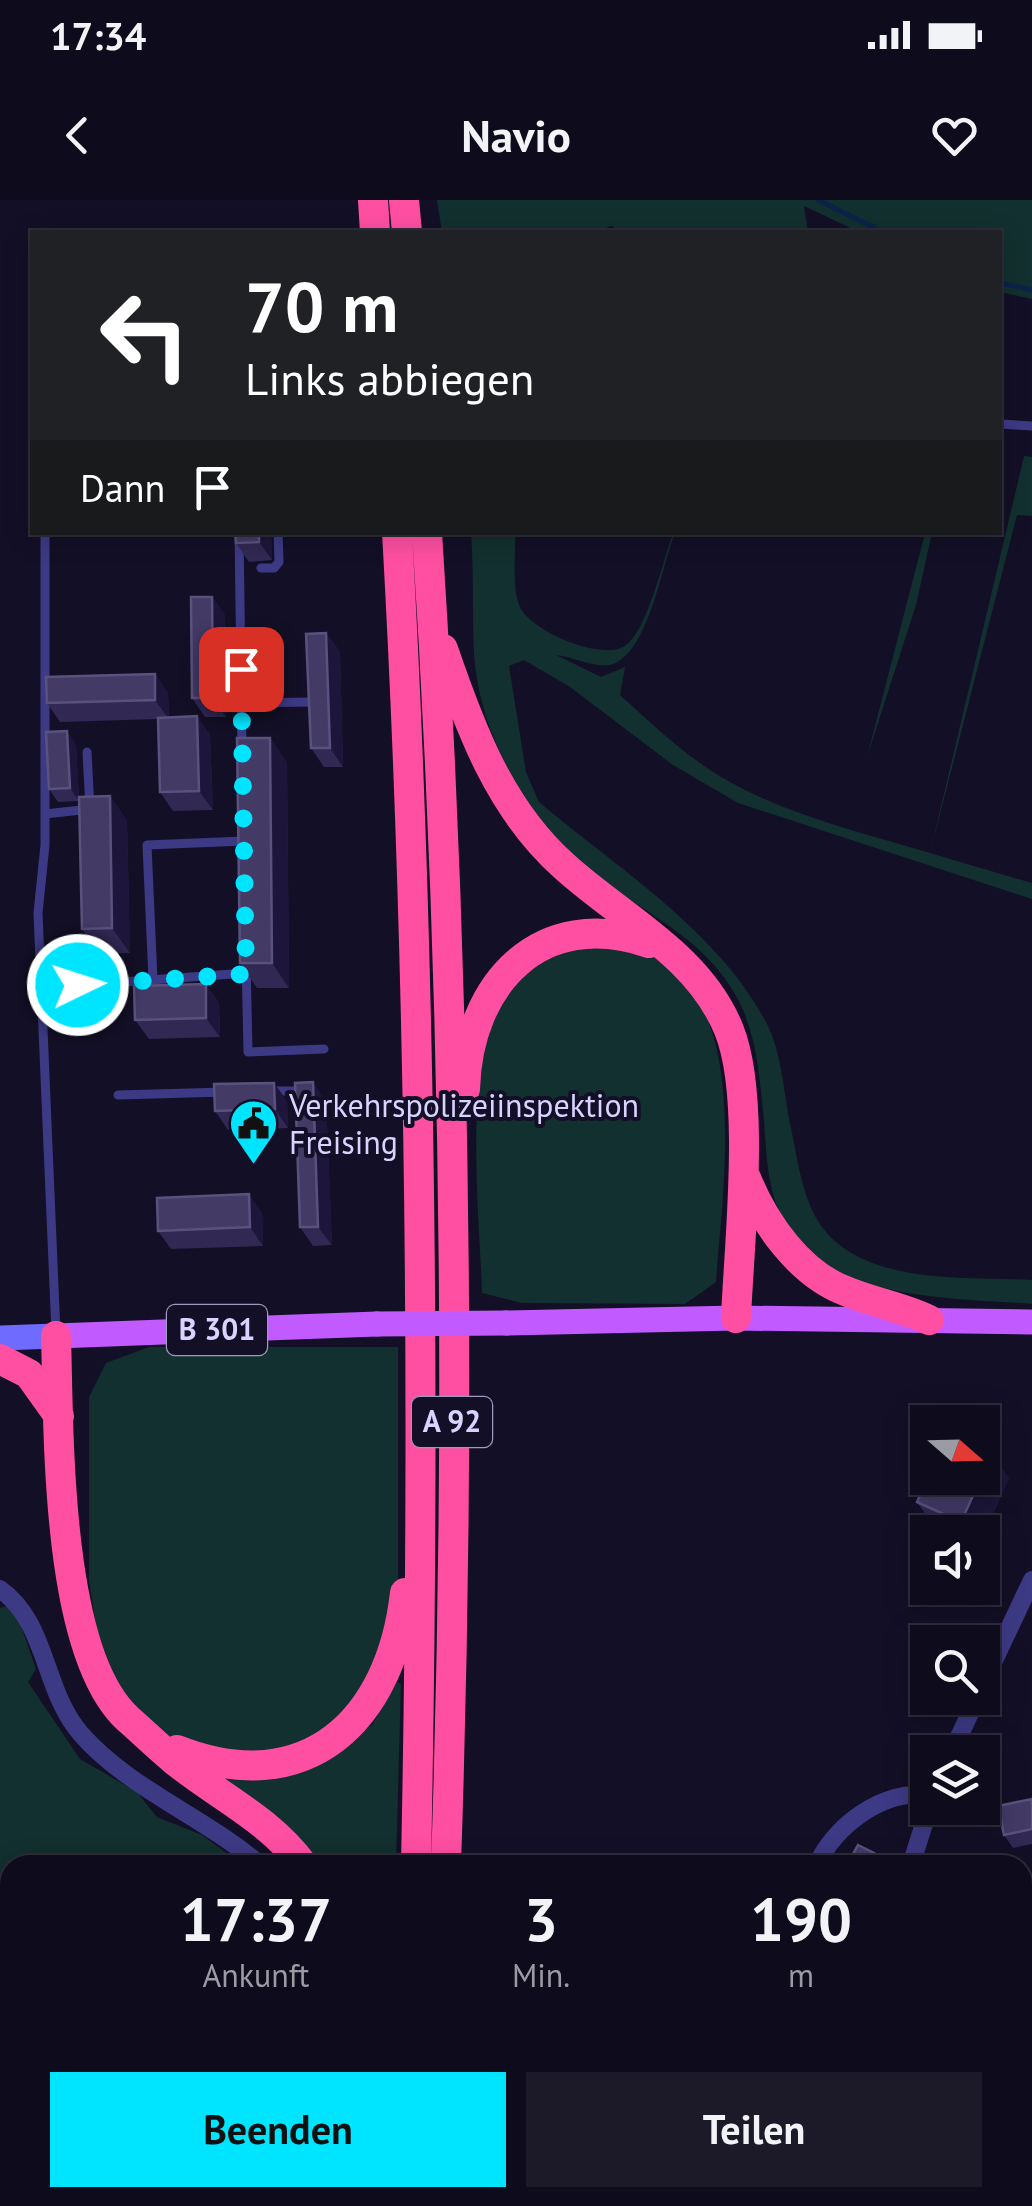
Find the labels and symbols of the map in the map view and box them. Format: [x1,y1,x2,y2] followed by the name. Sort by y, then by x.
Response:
[199,627,284,712] pin
[26,933,130,1037] position arrow
[288,1084,639,1163] place label: Verkehrspolizeiinspektion Freising
[228,1098,280,1166] public building icon: Verkehrspolizeiinspektion Freising
[167,1305,267,1355] road number: B 301
[412,1397,492,1447] road number: A 92
[910,1405,1000,1495] north arrow

